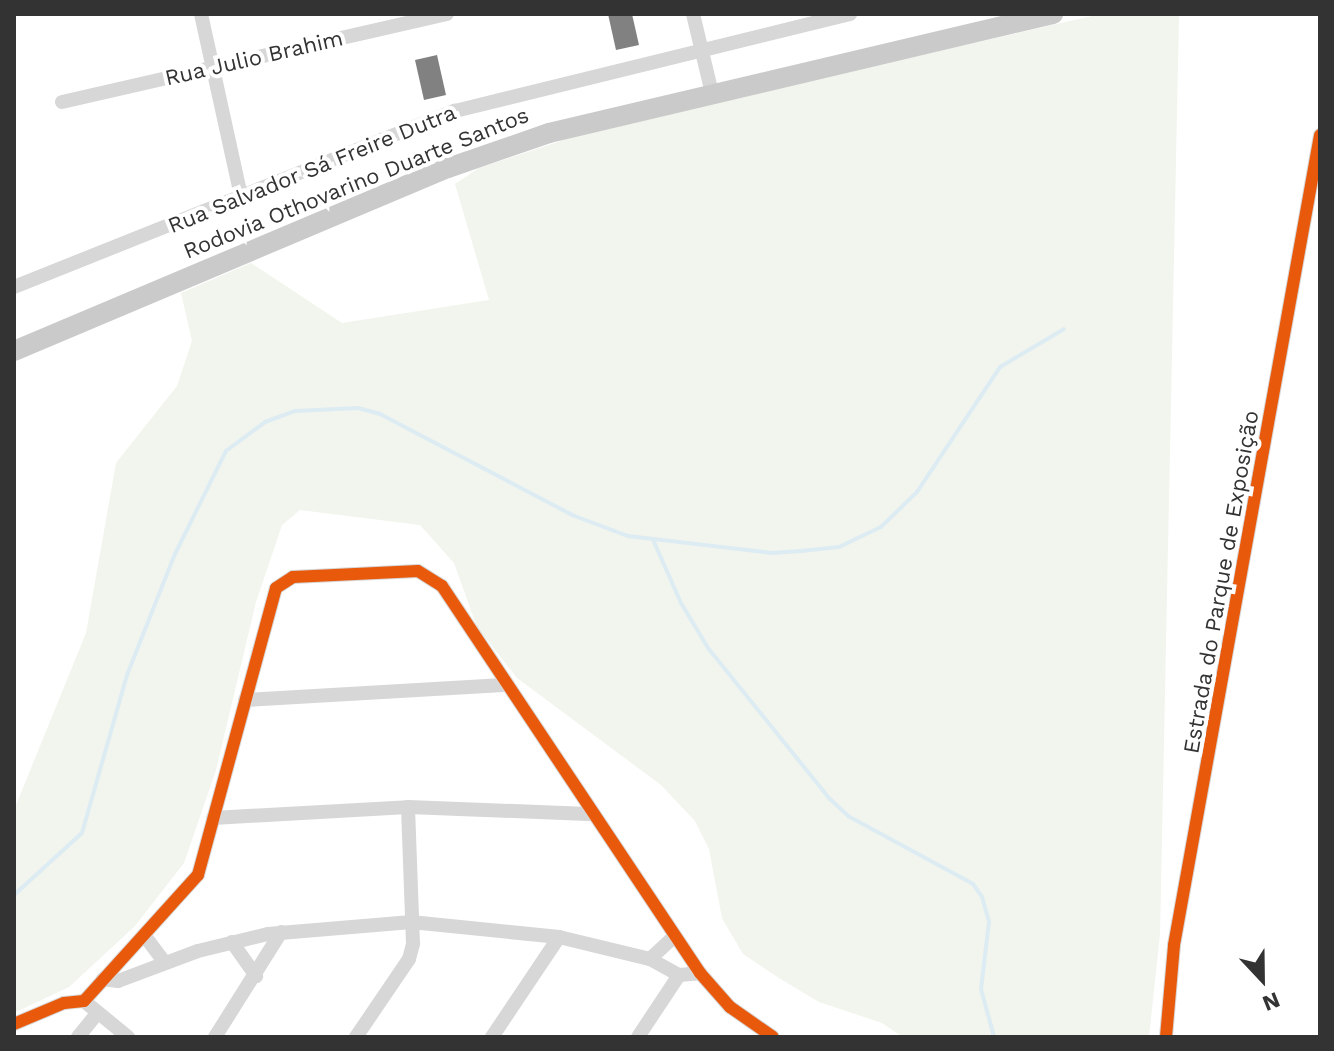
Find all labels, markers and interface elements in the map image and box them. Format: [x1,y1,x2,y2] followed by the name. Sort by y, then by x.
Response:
[162,25,346,91] street label: Rua Julio Brahim
[163,99,461,239] street label: Rua Salvador Sá Freire Dutra
[179,101,533,265] street label: Rodovia Othovarino Duarte Santos
[1178,408,1264,756] street label: Estrada do Parque de Exposição
[1222,939,1302,1019] north arrow
[1259,987,1283,1016] text: N

